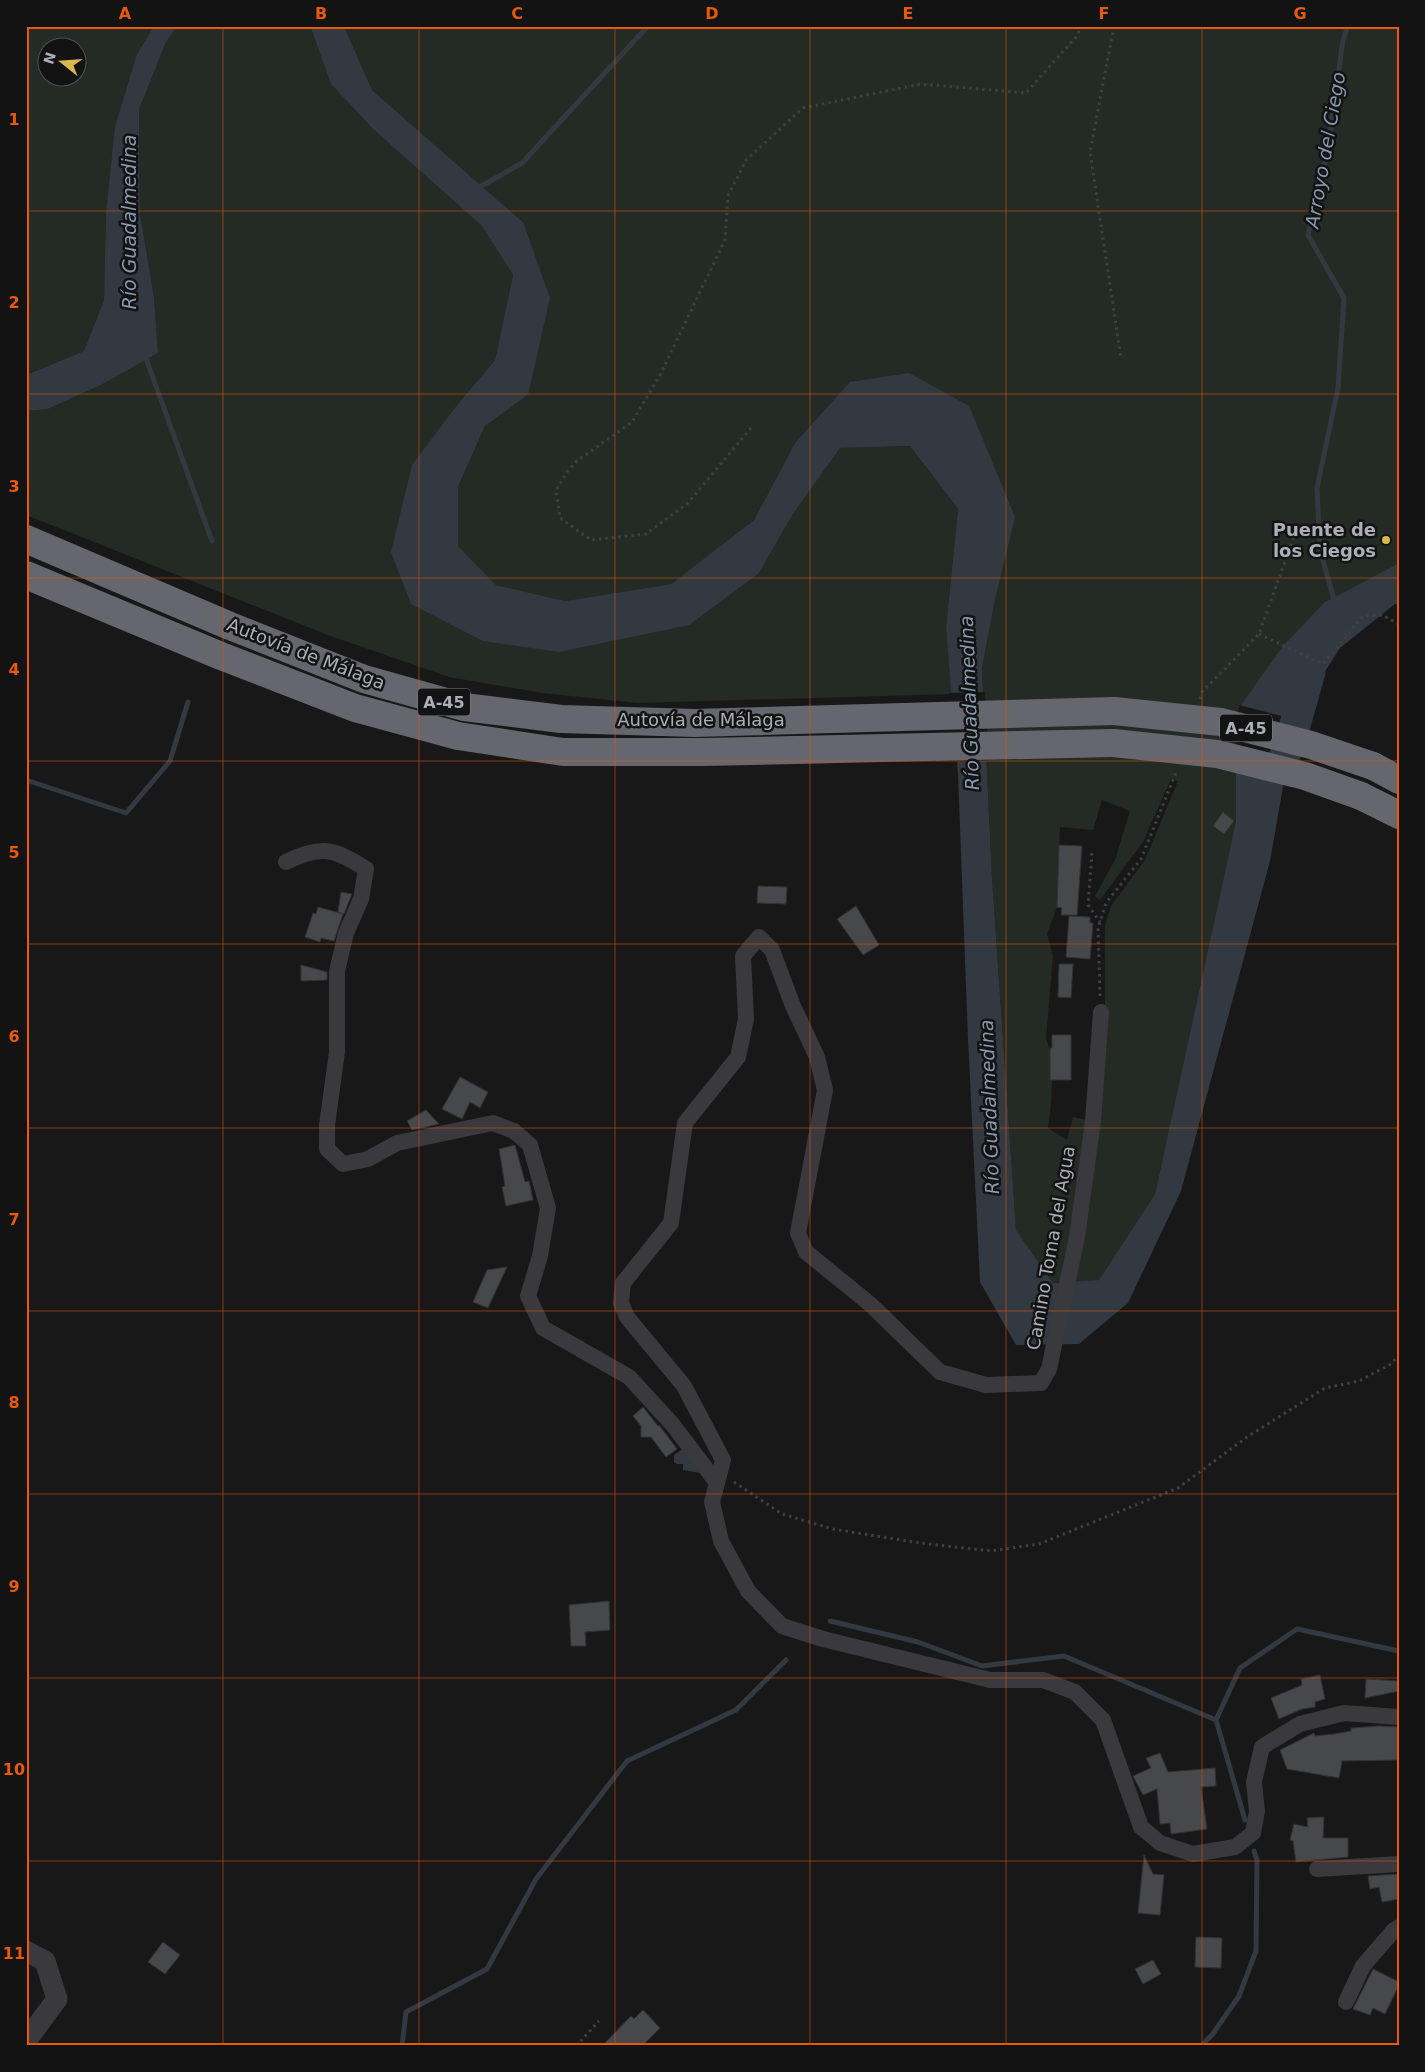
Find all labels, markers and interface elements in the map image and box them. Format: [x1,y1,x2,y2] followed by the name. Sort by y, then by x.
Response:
[119,4,132,23] text: A
[315,4,327,23] text: B
[511,4,523,23] text: C
[705,4,719,23] text: D
[903,4,913,23] text: E
[1099,4,1109,23] text: F
[1293,4,1307,23] text: G
[38,38,88,88] north arrow
[40,50,59,66] text: N
[1300,70,1350,232] water label: Arroyo del Ciego
[8,110,20,129] text: 1
[118,135,140,309] water label: Río Guadalmedina
[8,293,20,312] text: 2
[8,477,20,496] text: 3
[1273,519,1376,561] place label: Puente de los Ciegos
[1380,534,1392,546] marker: Puente de los Ciegos
[224,614,388,693] street label: Autovía de Málaga
[955,615,983,791] water label: Río Guadalmedina
[8,660,20,679] text: 4
[418,689,470,716] road number: A-45
[617,709,785,730] street label: Autovía de Málaga
[1220,714,1272,741] road number: A-45
[8,843,20,862] text: 5
[975,1019,1003,1195] water label: Río Guadalmedina
[8,1027,20,1046] text: 6
[1022,1144,1079,1352] street label: Camino Toma del Agua
[8,1210,20,1229] text: 7
[8,1393,20,1412] text: 8
[8,1577,20,1596] text: 9
[3,1760,25,1779] text: 10
[3,1944,25,1963] text: 11

